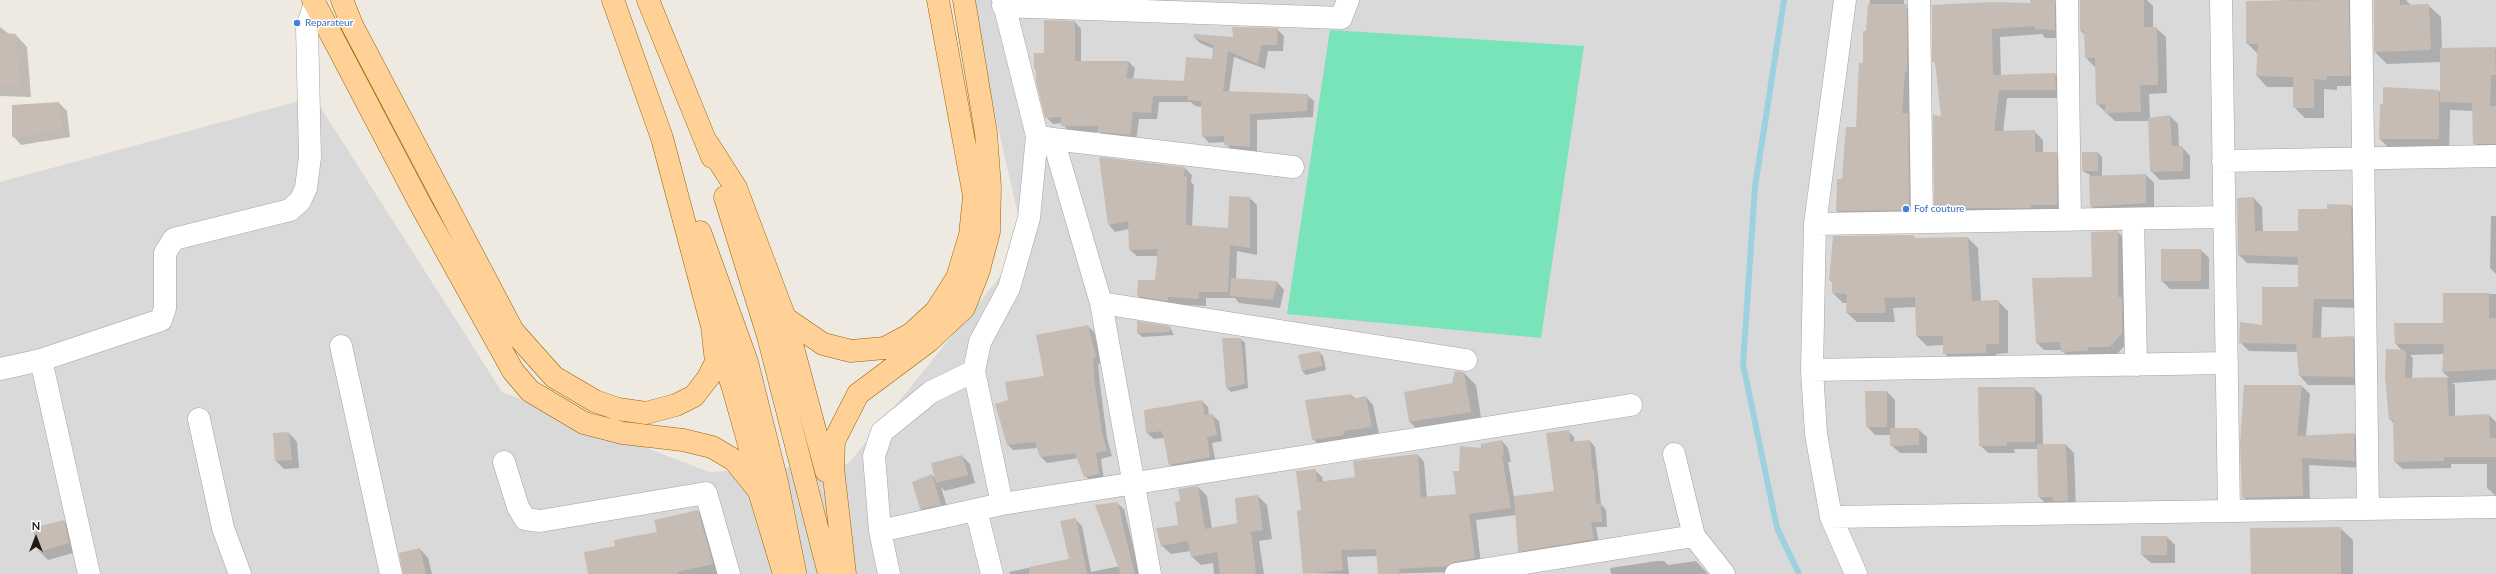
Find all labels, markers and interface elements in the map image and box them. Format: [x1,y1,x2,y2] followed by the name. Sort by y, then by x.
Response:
[305,17,353,29] place label: Reparateur
[292,18,302,28] marker: Reparateur
[1914,203,1965,215] place label: Fof couture
[1901,204,1911,214] marker: Fof couture
[16,518,56,558] north arrow
[32,519,40,532] text: N

